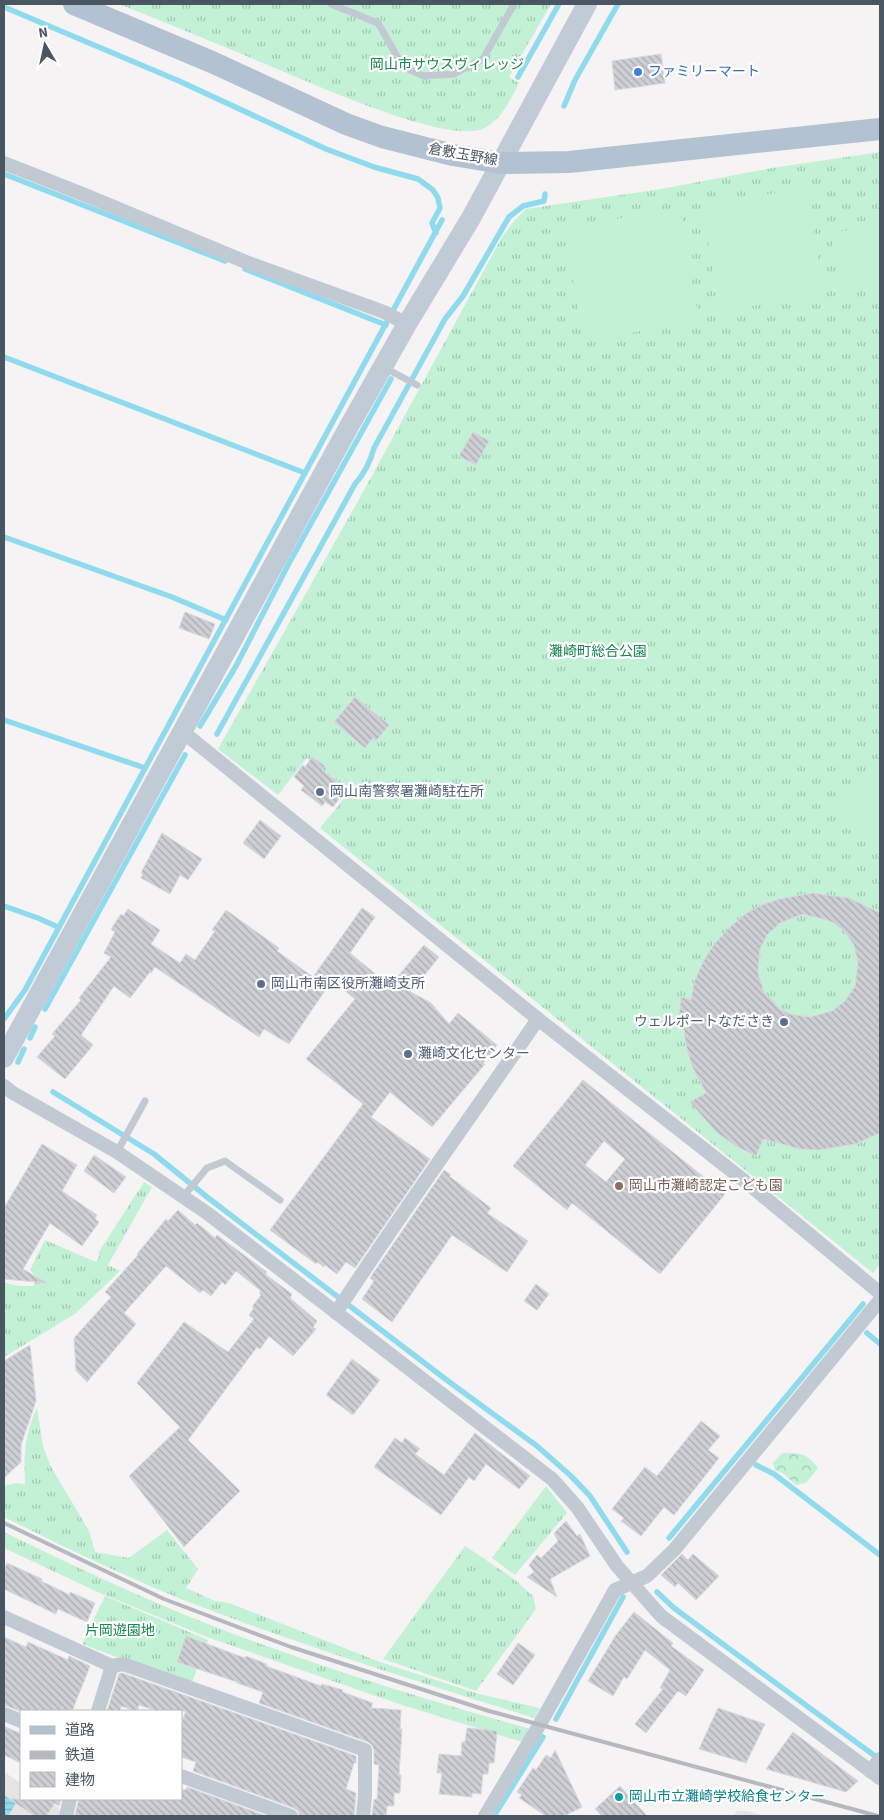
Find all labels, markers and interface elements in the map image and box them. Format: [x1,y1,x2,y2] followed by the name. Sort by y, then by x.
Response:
[20,20,70,70] north arrow
[37,23,49,44] text: N
[370,55,524,75] park label: 岡山市サウスヴィレッジ
[648,62,760,82] place label: ファミリーマート
[632,66,644,78] marker: ファミリーマート
[427,139,499,171] street label: 倉敷玉野線
[549,642,647,662] park label: 灘崎町総合公園
[330,782,484,802] place label: 岡山南警察署灘崎駐在所
[314,786,326,798] marker: 岡山南警察署灘崎駐在所
[271,974,425,994] place label: 岡山市南区役所灘崎支所
[255,978,267,990] marker: 岡山市南区役所灘崎支所
[634,1012,774,1032] place label: ウェルポートなださき
[778,1016,790,1028] marker: ウェルポートなださき
[418,1044,530,1064] place label: 灘崎文化センター
[402,1048,414,1060] marker: 灘崎文化センター
[629,1176,783,1196] place label: 岡山市灘崎認定こども園
[613,1180,625,1192] marker: 岡山市灘崎認定こども園
[85,1621,155,1641] park label: 片岡遊園地
[20,1710,182,1800] legend
[65,1720,95,1741] text: 道路
[65,1745,95,1766] text: 鉄道
[65,1770,95,1791] text: 建物
[629,1787,825,1807] place label: 岡山市立灘崎学校給食センター
[613,1791,625,1803] marker: 岡山市立灘崎学校給食センター

